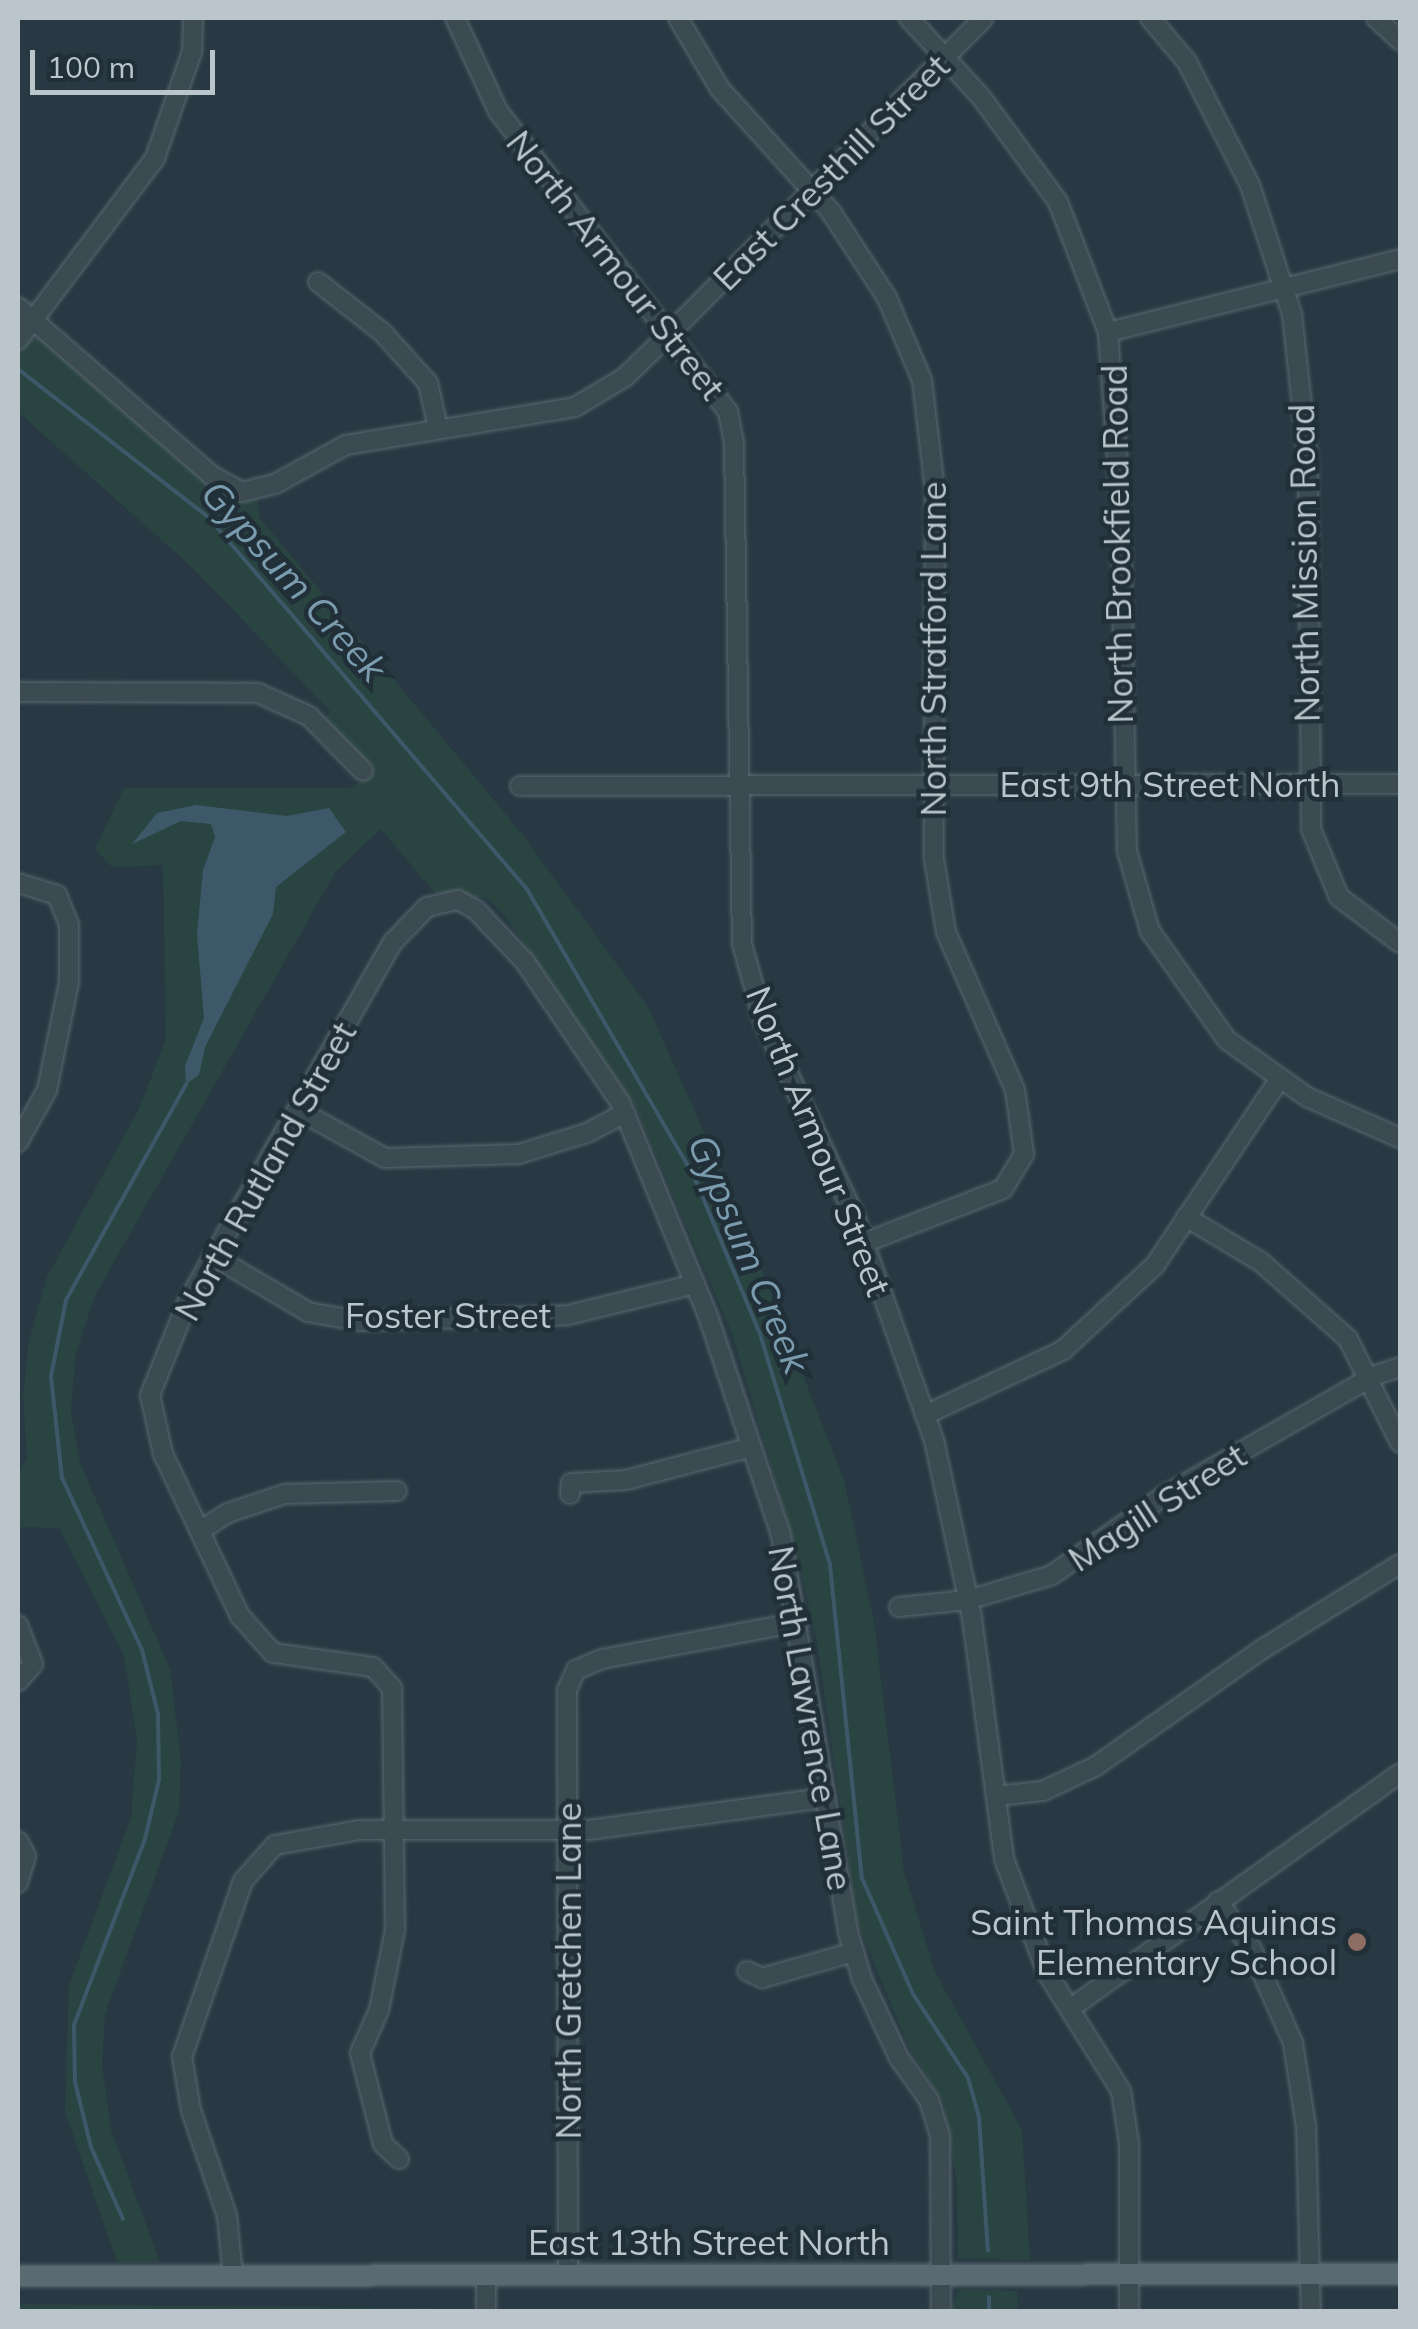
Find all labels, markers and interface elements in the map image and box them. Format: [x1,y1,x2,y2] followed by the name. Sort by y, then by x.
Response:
[35,30,220,92] scale bar
[704,45,958,299] street label: East Cresthill Street
[47,48,135,86] text: 100 m
[498,122,734,408] street label: North Armour Street
[1093,364,1141,724] street label: North Brookfield Road
[1280,403,1328,723] street label: North Mission Road
[192,471,396,691] water label: Gypsum Creek
[912,481,954,817] street label: North Stratford Lane
[999,763,1341,805] street label: East 9th Street North
[738,980,900,1302] street label: North Armour Street
[165,1014,365,1328] street label: North Rutland Street
[678,1128,820,1380] water label: Gypsum Creek
[345,1294,551,1336] street label: Foster Street
[1060,1434,1254,1580] street label: Magill Street
[760,1543,862,1893] street label: North Lawrence Lane
[547,1803,589,2139] street label: North Gretchen Lane
[970,1901,1337,1983] place label: Saint Thomas Aquinas Elementary School
[1346,1931,1368,1953] marker: Saint Thomas Aquinas Elementary School
[528,2221,890,2263] street label: East 13th Street North

